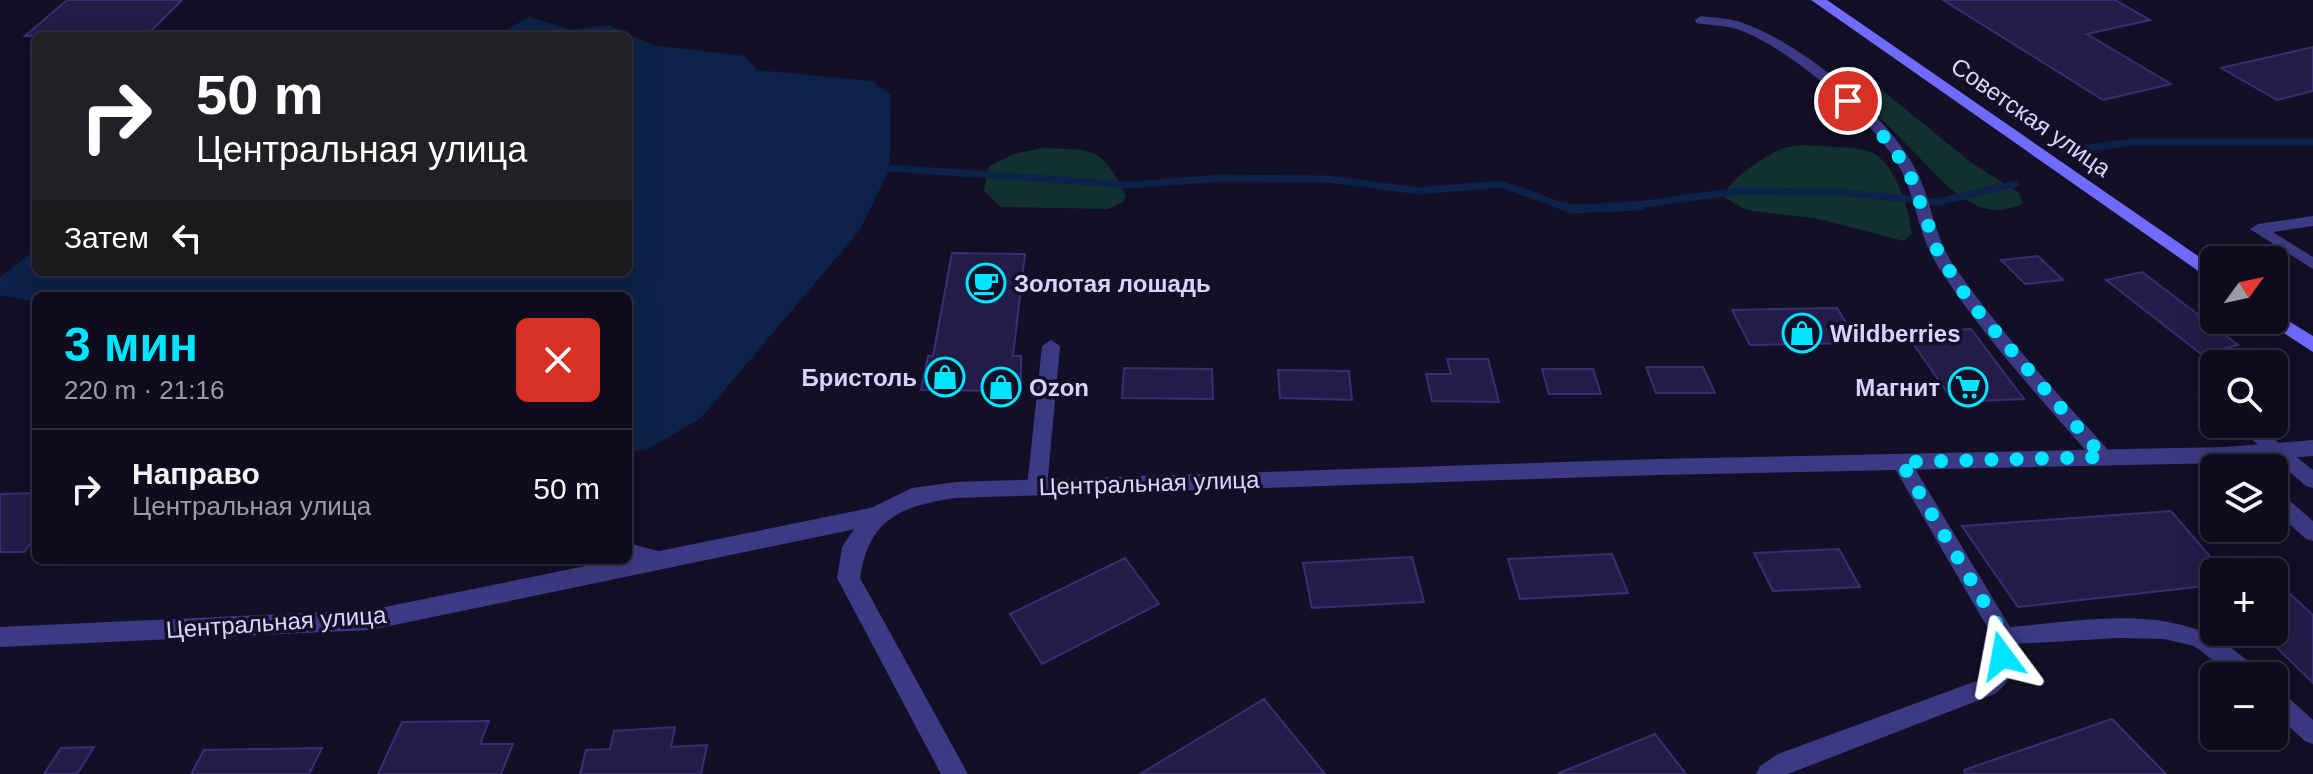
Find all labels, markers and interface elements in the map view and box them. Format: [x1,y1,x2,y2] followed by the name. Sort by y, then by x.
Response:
[1946,52,2116,182] street label: Советская улица
[196,63,324,126] text: 50 m
[64,64,168,168] icon: right
[1814,67,1882,135] pin
[1826,79,1870,123] icon: arrive
[196,129,527,170] text: Центральная улица
[165,216,209,260] icon: left
[64,221,149,254] text: Затем
[2200,246,2288,334] north arrow
[2200,246,2288,750] map controls
[965,262,1007,304] cafe icon: Золотая лошадь
[1014,270,1211,297] place label: Золотая лошадь
[1781,312,1823,354] shop icon: Wildberries
[64,318,198,371] text: 3 мин
[516,318,600,402] button: close
[1830,320,1961,347] place label: Wildberries
[2200,350,2288,438] button: search
[924,356,966,398] shop icon: Бристоль
[801,364,917,391] place label: Бристоль
[980,366,1022,408] shop icon: Ozon
[1947,366,1989,408] supermarket icon: Магнит
[1029,374,1089,401] place label: Ozon
[1855,374,1940,401] place label: Магнит
[64,375,224,405] text: 220 m · 21:16
[2200,454,2288,542] button: layers
[132,457,260,490] text: Направо
[1038,466,1260,500] street label: Центральная улица
[64,467,108,511] icon: right
[533,472,600,505] text: 50 m
[132,491,371,521] text: Центральная улица
[2200,558,2288,646] button: +
[165,601,388,643] street label: Центральная улица
[1960,614,2044,698] position arrow
[2200,662,2288,750] button: −

